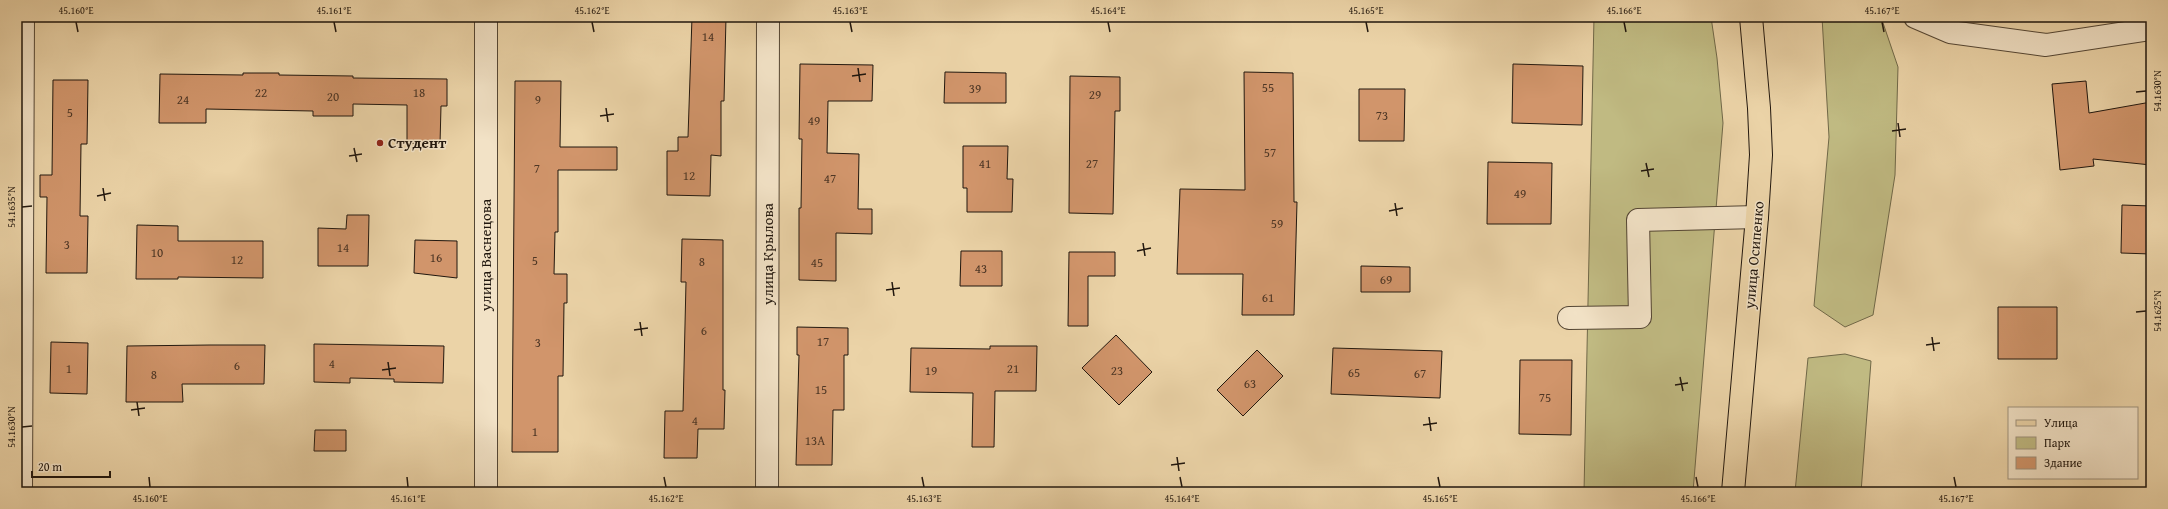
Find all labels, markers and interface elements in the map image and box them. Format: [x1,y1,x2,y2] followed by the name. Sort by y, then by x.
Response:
[58,3,94,18] text: 45.160°E
[316,3,352,18] text: 45.161°E
[574,3,610,18] text: 45.162°E
[832,3,868,18] text: 45.163°E
[1090,3,1126,18] text: 45.164°E
[1348,3,1384,18] text: 45.165°E
[1606,3,1642,18] text: 45.166°E
[1864,3,1900,18] text: 45.167°E
[702,27,714,46] house number: 14
[2150,70,2165,112] text: 54.1630°N
[1262,78,1274,97] house number: 55
[969,79,981,98] house number: 39
[255,83,267,102] house number: 22
[413,83,425,102] house number: 18
[1089,85,1101,104] house number: 29
[327,87,339,106] house number: 20
[177,90,189,109] house number: 24
[535,90,541,109] house number: 9
[67,103,73,122] house number: 5
[1376,106,1388,125] house number: 73
[808,111,820,130] house number: 49
[388,132,447,153] place label: Студент
[375,138,385,148] marker: Студент
[1264,143,1276,162] house number: 57
[979,154,991,173] house number: 41
[1086,154,1098,173] house number: 27
[534,159,540,178] house number: 7
[683,166,695,185] house number: 12
[824,169,836,188] house number: 47
[1514,184,1526,203] house number: 49
[4,186,19,228] text: 54.1635°N
[475,198,496,312] street label: улица Васнецова
[1738,200,1769,311] street label: улица Осипенко
[757,202,778,306] street label: улица Крылова
[1271,214,1283,233] house number: 59
[64,235,70,254] house number: 3
[337,238,349,257] house number: 14
[151,243,163,262] house number: 10
[430,248,442,267] house number: 16
[231,250,243,269] house number: 12
[532,251,538,270] house number: 5
[699,252,705,271] house number: 8
[811,253,823,272] house number: 45
[975,259,987,278] house number: 43
[1380,270,1392,289] house number: 69
[1262,288,1274,307] house number: 61
[2150,290,2165,332] text: 54.1625°N
[701,321,707,340] house number: 6
[817,332,829,351] house number: 17
[535,333,541,352] house number: 3
[329,354,335,373] house number: 4
[234,356,240,375] house number: 6
[66,359,72,378] house number: 1
[1007,359,1019,378] house number: 21
[925,361,937,380] house number: 19
[1111,361,1123,380] house number: 23
[1348,363,1360,382] house number: 65
[1414,364,1426,383] house number: 67
[151,365,157,384] house number: 8
[1244,374,1256,393] house number: 63
[815,380,827,399] house number: 15
[1539,388,1551,407] house number: 75
[4,406,19,448] text: 54.1630°N
[2008,407,2138,479] legend
[692,411,698,430] house number: 4
[2044,414,2078,431] text: Улица
[532,422,538,441] house number: 1
[805,431,825,450] house number: 13А
[2044,434,2071,451] text: Парк
[32,453,110,479] scale bar
[2044,454,2083,471] text: Здание
[38,458,62,475] text: 20 m
[132,491,168,506] text: 45.160°E
[390,491,426,506] text: 45.161°E
[648,491,684,506] text: 45.162°E
[906,491,942,506] text: 45.163°E
[1164,491,1200,506] text: 45.164°E
[1422,491,1458,506] text: 45.165°E
[1680,491,1716,506] text: 45.166°E
[1938,491,1974,506] text: 45.167°E

